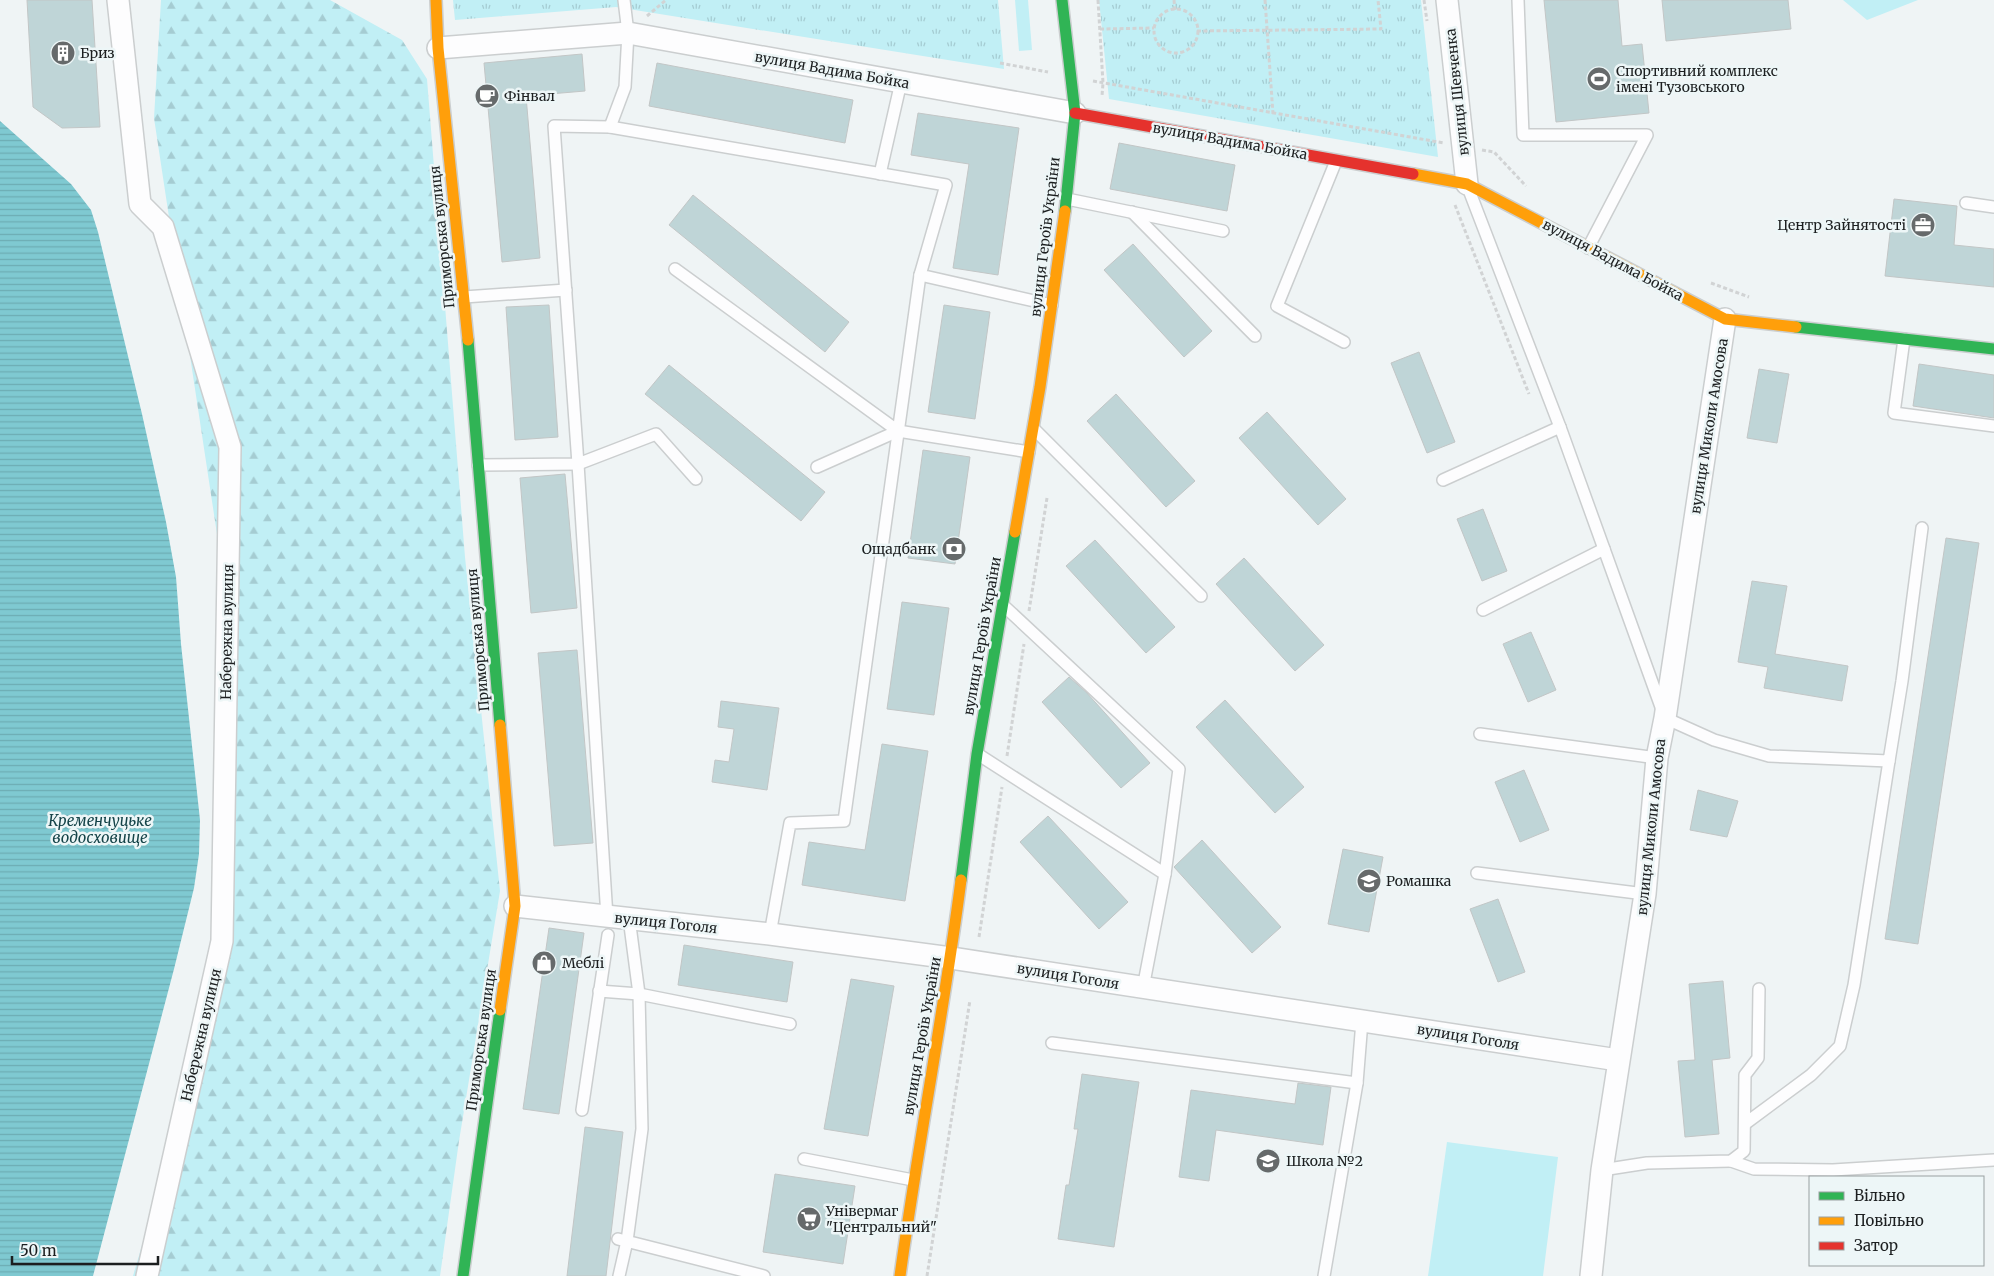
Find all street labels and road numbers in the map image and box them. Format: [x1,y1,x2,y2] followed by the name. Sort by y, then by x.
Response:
[1441,27,1473,156] street label: вулиця Шевченка
[753,48,911,93] street label: вулиця Вадима Бойка
[1151,119,1309,164] street label: вулиця Вадима Бойка
[1026,156,1064,318] street label: вулиця Героїв України
[426,165,458,309] street label: Приморська вулиця
[1540,215,1687,305] street label: вулиця Вадима Бойка
[1686,336,1732,515] street label: вулиця Миколи Амосова
[959,555,1005,717] street label: вулиця Героїв України
[217,564,237,700] street label: Набережна вулиця
[463,568,493,712] street label: Приморська вулиця
[1633,737,1669,916] street label: вулиця Миколи Амосова
[614,909,718,937] street label: вулиця Гоголя
[899,955,945,1117] street label: вулиця Героїв України
[1016,959,1120,993] street label: вулиця Гоголя
[177,967,225,1103] street label: Набережна вулиця
[462,968,500,1112] street label: Приморська вулиця
[1416,1020,1520,1054] street label: вулиця Гоголя

